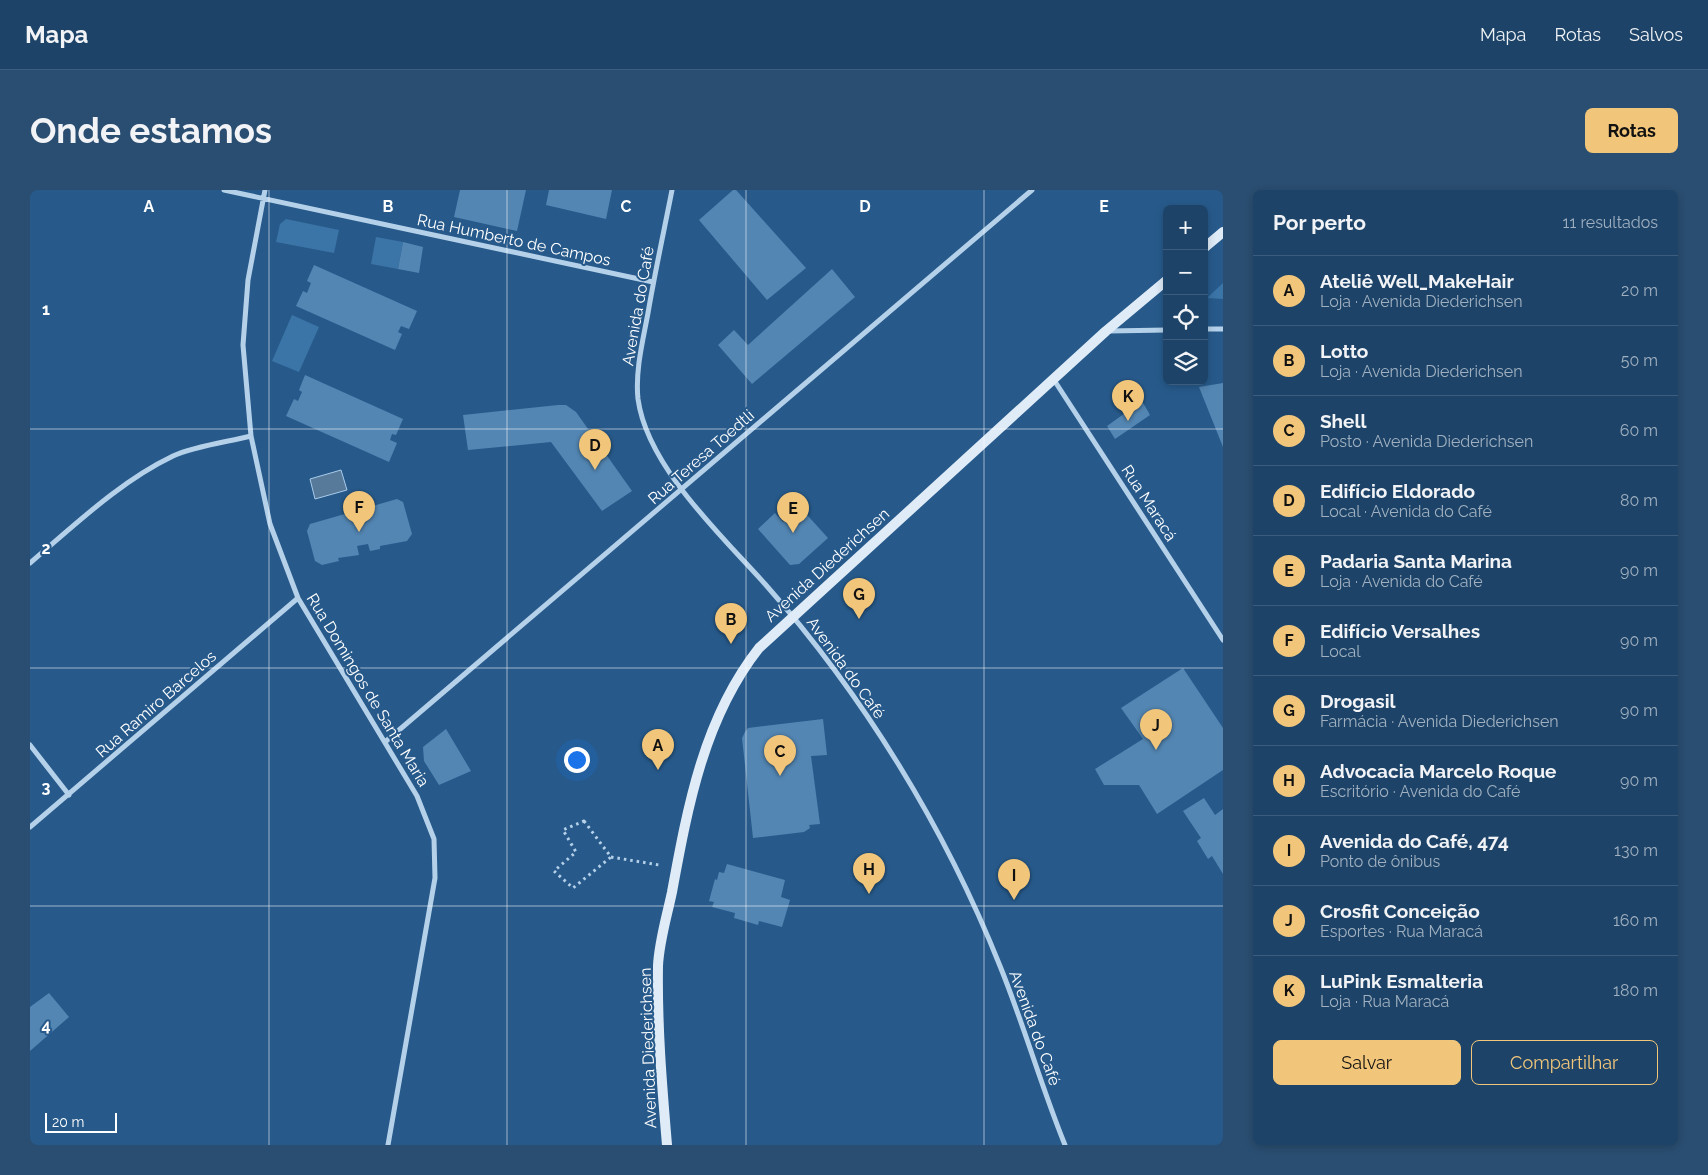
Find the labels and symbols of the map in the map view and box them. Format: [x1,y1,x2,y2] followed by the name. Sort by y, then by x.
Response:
[144,197,155,216] text: A
[383,197,394,216] text: B
[621,197,632,216] text: C
[859,197,871,216] text: D
[1099,197,1109,216] text: E
[416,210,613,270] street label: Rua Humberto de Campos
[618,245,658,367] street label: Avenida do Café
[42,300,50,319] text: 1
[1112,380,1144,421] pin: K
[644,406,758,508] street label: Rua Teresa Toedtli
[579,429,611,470] pin: D
[1117,461,1181,545] street label: Rua Maracá
[343,491,375,532] pin: F
[777,492,809,533] pin: E
[761,504,893,626] street label: Avenida Diederichsen
[41,539,51,558] text: 2
[843,578,875,619] pin: G
[303,590,433,790] street label: Rua Domingos de Santa Maria
[715,603,747,644] pin: B
[803,613,889,723] street label: Avenida do Café
[92,646,220,761] street label: Rua Ramiro Barcelos
[1140,709,1172,750] pin: J
[642,729,674,770] pin: A
[764,735,796,776] pin: C
[564,747,590,773] your location
[42,778,51,797] text: 3
[853,853,885,894] pin: H
[998,859,1030,900] pin: I
[636,967,660,1129] street label: Avenida Diederichsen
[1005,968,1065,1088] street label: Avenida do Café
[41,1016,51,1035] text: 4
[45,1110,118,1133] scale bar

